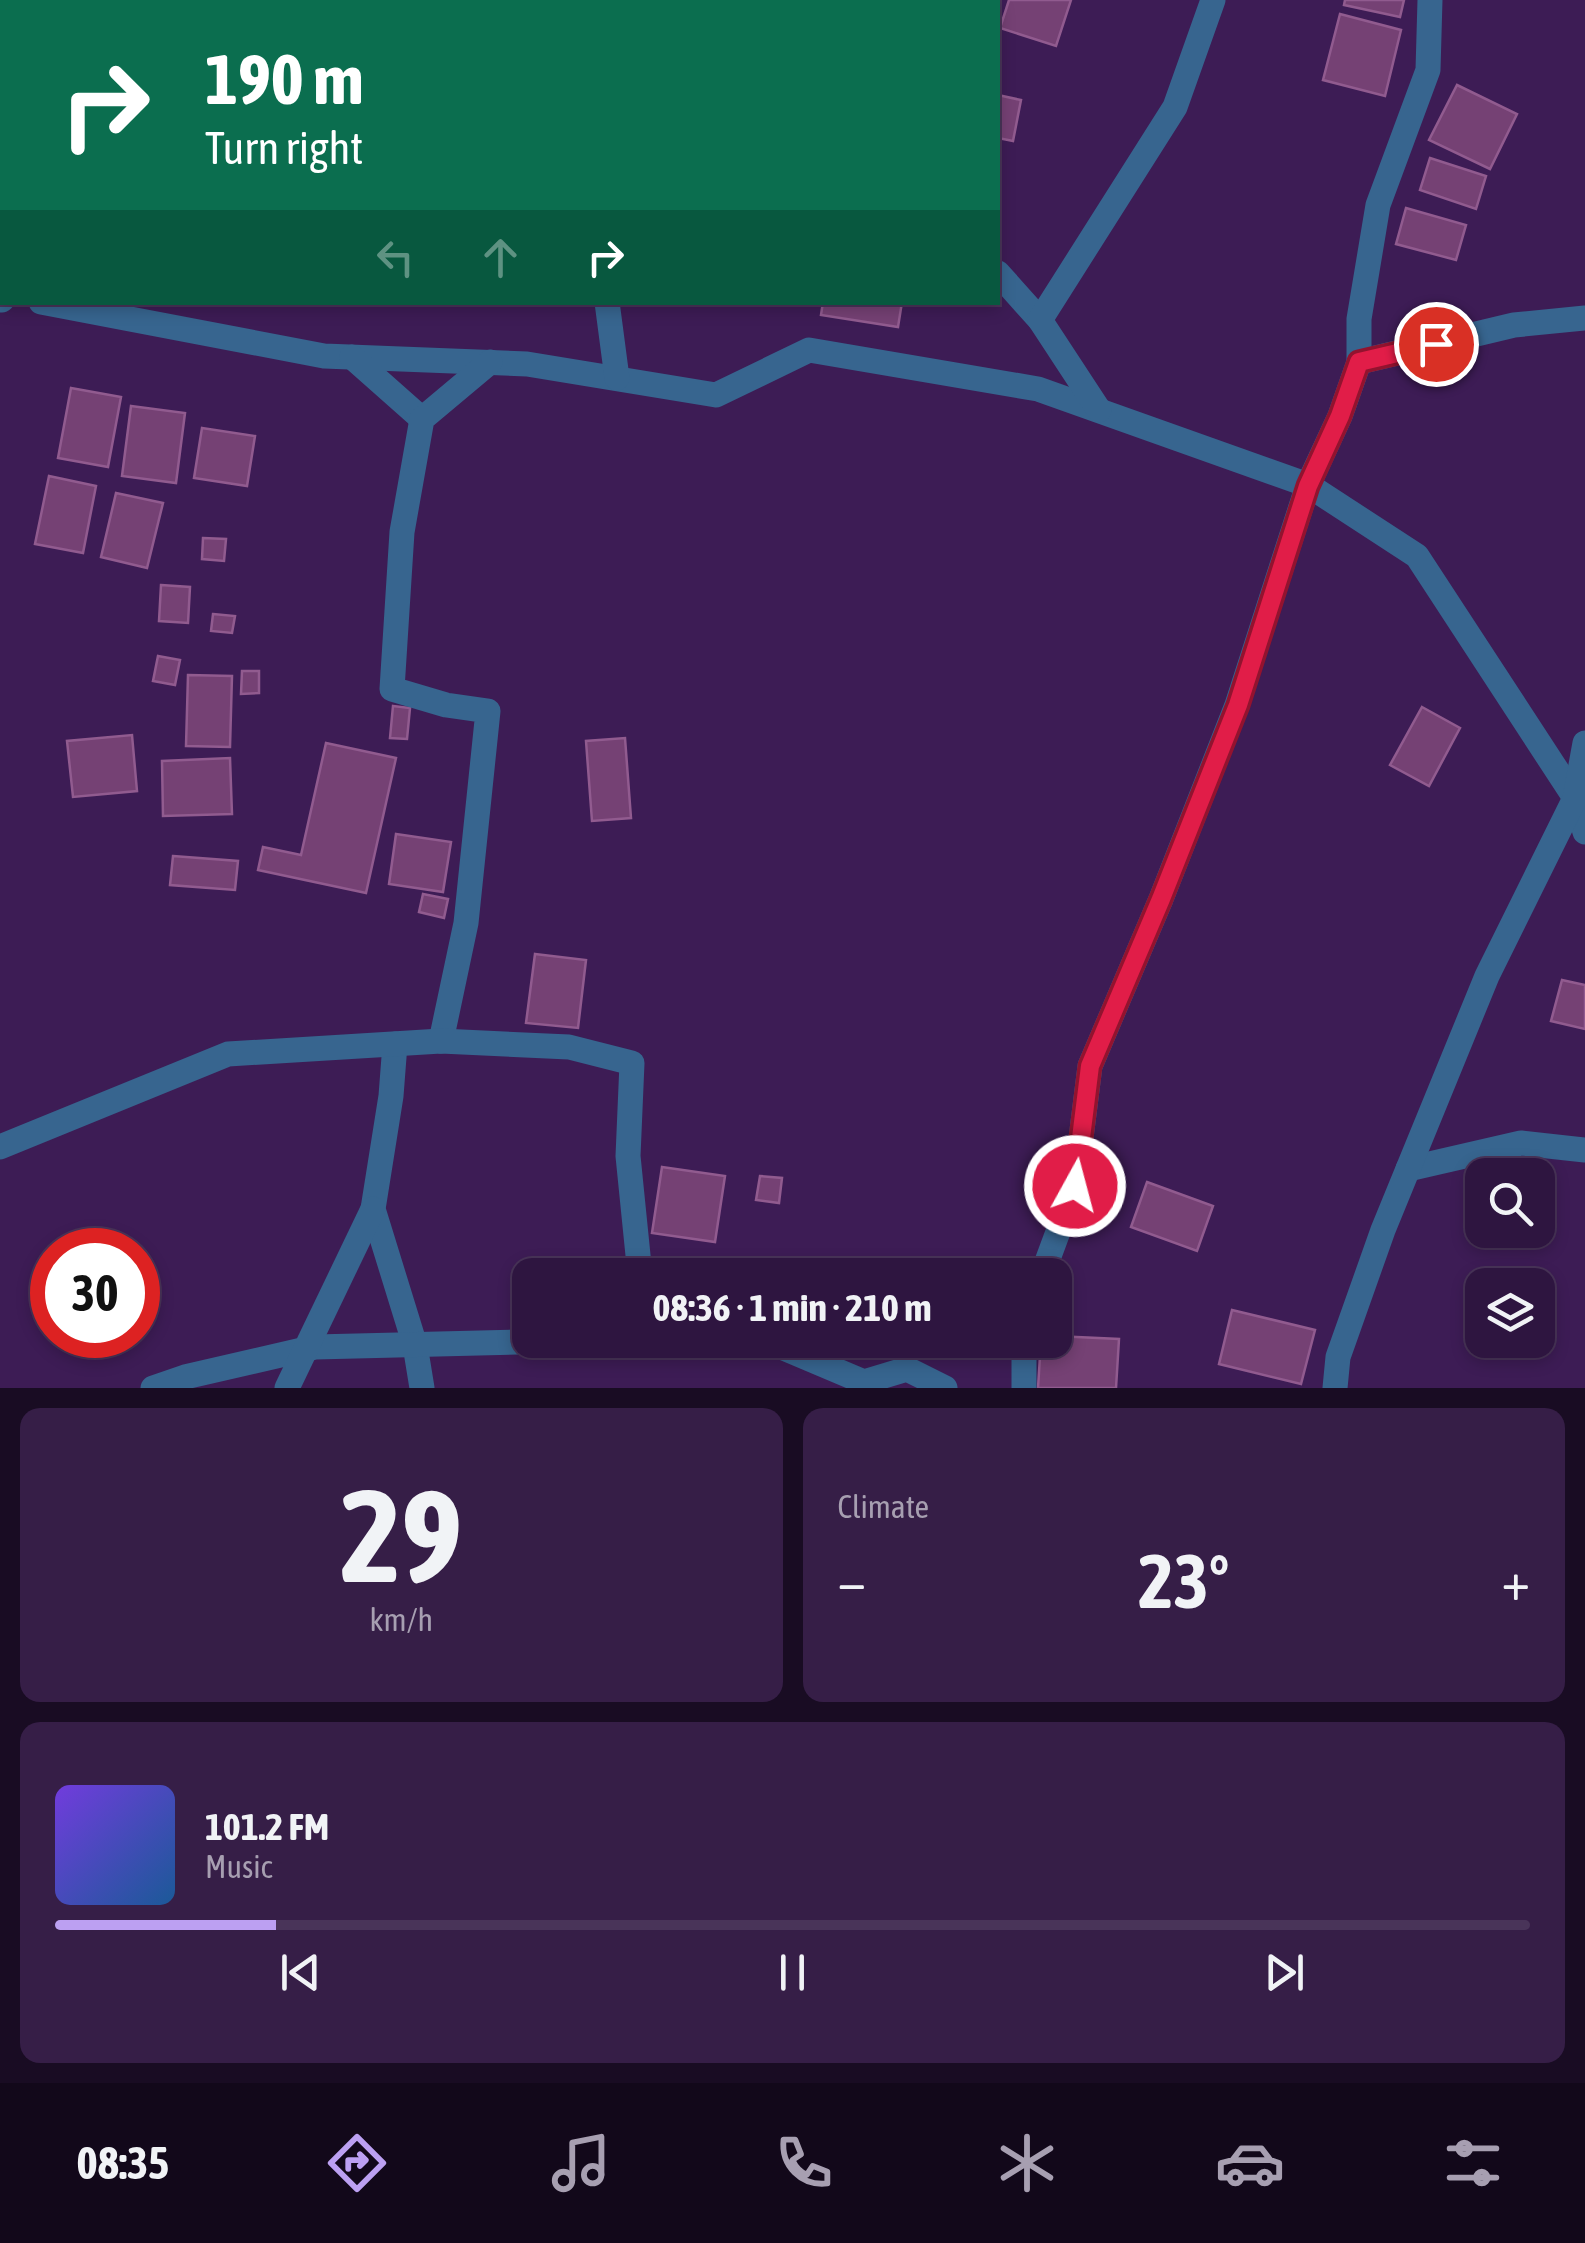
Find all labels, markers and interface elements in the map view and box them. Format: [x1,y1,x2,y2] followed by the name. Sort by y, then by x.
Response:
[205,39,364,119] text: 190 m
[40,40,170,170] icon: right
[205,122,363,174] text: Turn right
[368,230,423,285] icon: left
[473,230,528,285] icon: ahead
[578,230,633,285] icon: right
[1394,302,1479,387] pin
[1409,317,1464,372] icon: arrive
[1023,1134,1127,1238] position arrow
[1465,1158,1555,1358] map controls
[1465,1158,1555,1248] button: search
[30,1228,160,1358] speed limit sign: 30
[1465,1268,1555,1358] button: layers
[652,1286,932,1329] text: 08:36 · 1 min · 210 m
[340,1461,462,1610] text: 29
[838,1488,929,1525] text: Climate
[1138,1538,1229,1624] text: 23°
[838,1549,866,1612] text: −
[1501,1549,1530,1612] text: +
[370,1601,433,1638] text: km/h
[205,1805,329,1848] text: 101.2 FM
[205,1848,272,1885] text: Music
[273,1945,328,2000] icon: previous
[765,1945,820,2000] icon: pause
[1257,1945,1312,2000] icon: next
[322,2128,392,2198] icon: directions
[546,2128,616,2198] icon: music
[769,2128,839,2198] icon: phone
[992,2128,1062,2198] icon: climate
[1215,2128,1285,2198] icon: car
[1438,2128,1508,2198] icon: filters
[77,2137,169,2189] text: 08:35

